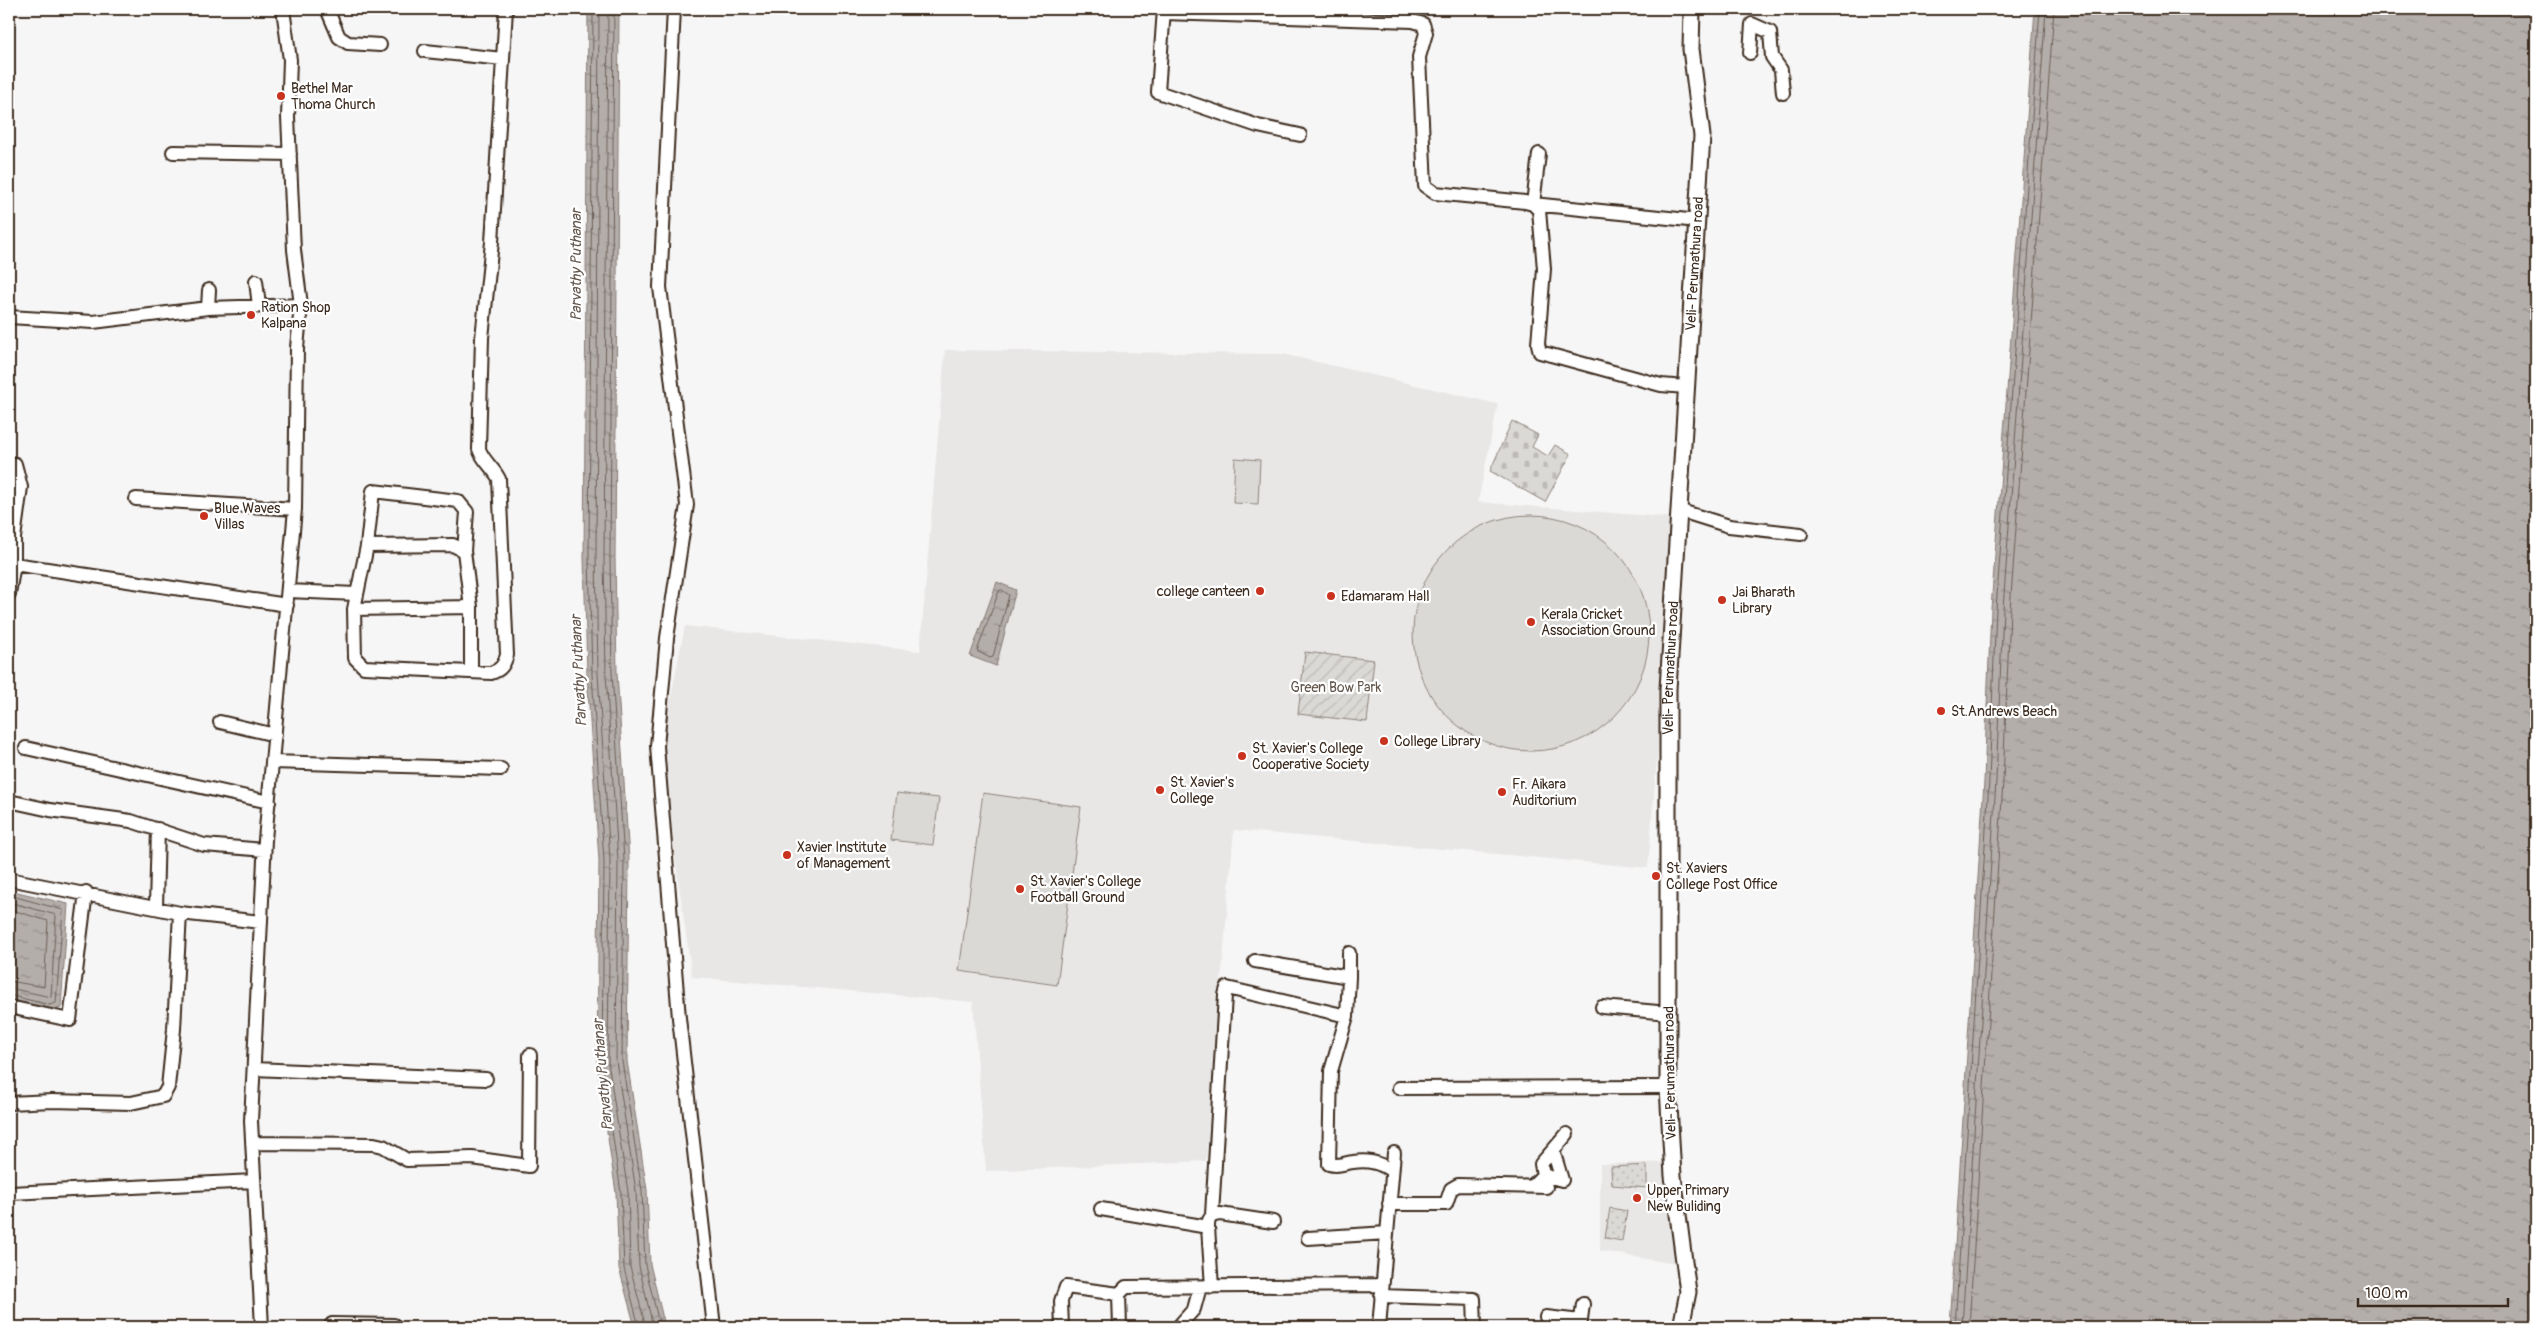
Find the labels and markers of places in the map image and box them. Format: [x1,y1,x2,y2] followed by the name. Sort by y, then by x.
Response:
[291,80,375,113] place label: Bethel Mar Thoma Church
[275,90,287,102] marker: Bethel Mar Thoma Church
[261,299,331,332] place label: Ration Shop Kalpana
[245,309,257,321] marker: Ration Shop Kalpana
[214,500,281,533] place label: Blue Waves Villas
[198,510,210,522] marker: Blue Waves Villas
[1157,583,1250,600] place label: college canteen
[1732,584,1795,617] place label: Jai Bharath Library
[1254,585,1266,597] marker: college canteen
[1341,588,1430,605] place label: Edamaram Hall
[1325,590,1337,602] marker: Edamaram Hall
[1716,594,1728,606] marker: Jai Bharath Library
[1541,606,1656,639] place label: Kerala Cricket Association Ground
[1525,616,1537,628] marker: Kerala Cricket Association Ground
[1951,703,2057,720] place label: St.Andrews Beach
[1935,705,1947,717] marker: St.Andrews Beach
[1394,733,1480,750] place label: College Library
[1378,735,1390,747] marker: College Library
[1252,740,1369,773] place label: St. Xavier's College Cooperative Society
[1236,750,1248,762] marker: St. Xavier's College Cooperative Society
[1170,774,1235,807] place label: St. Xavier's College
[1512,776,1577,809] place label: Fr. Aikara Auditorium
[1154,784,1166,796] marker: St. Xavier's College
[1496,786,1508,798] marker: Fr. Aikara Auditorium
[797,839,890,872] place label: Xavier Institute of Management
[781,849,793,861] marker: Xavier Institute of Management
[1666,860,1778,893] place label: St. Xaviers College Post Office
[1650,870,1662,882] marker: St. Xaviers College Post Office
[1030,873,1141,906] place label: St. Xavier's College Football Ground
[1014,883,1026,895] marker: St. Xavier's College Football Ground
[1647,1182,1729,1215] place label: Upper Primary New Buliding
[1631,1192,1643,1204] marker: Upper Primary New Buliding

